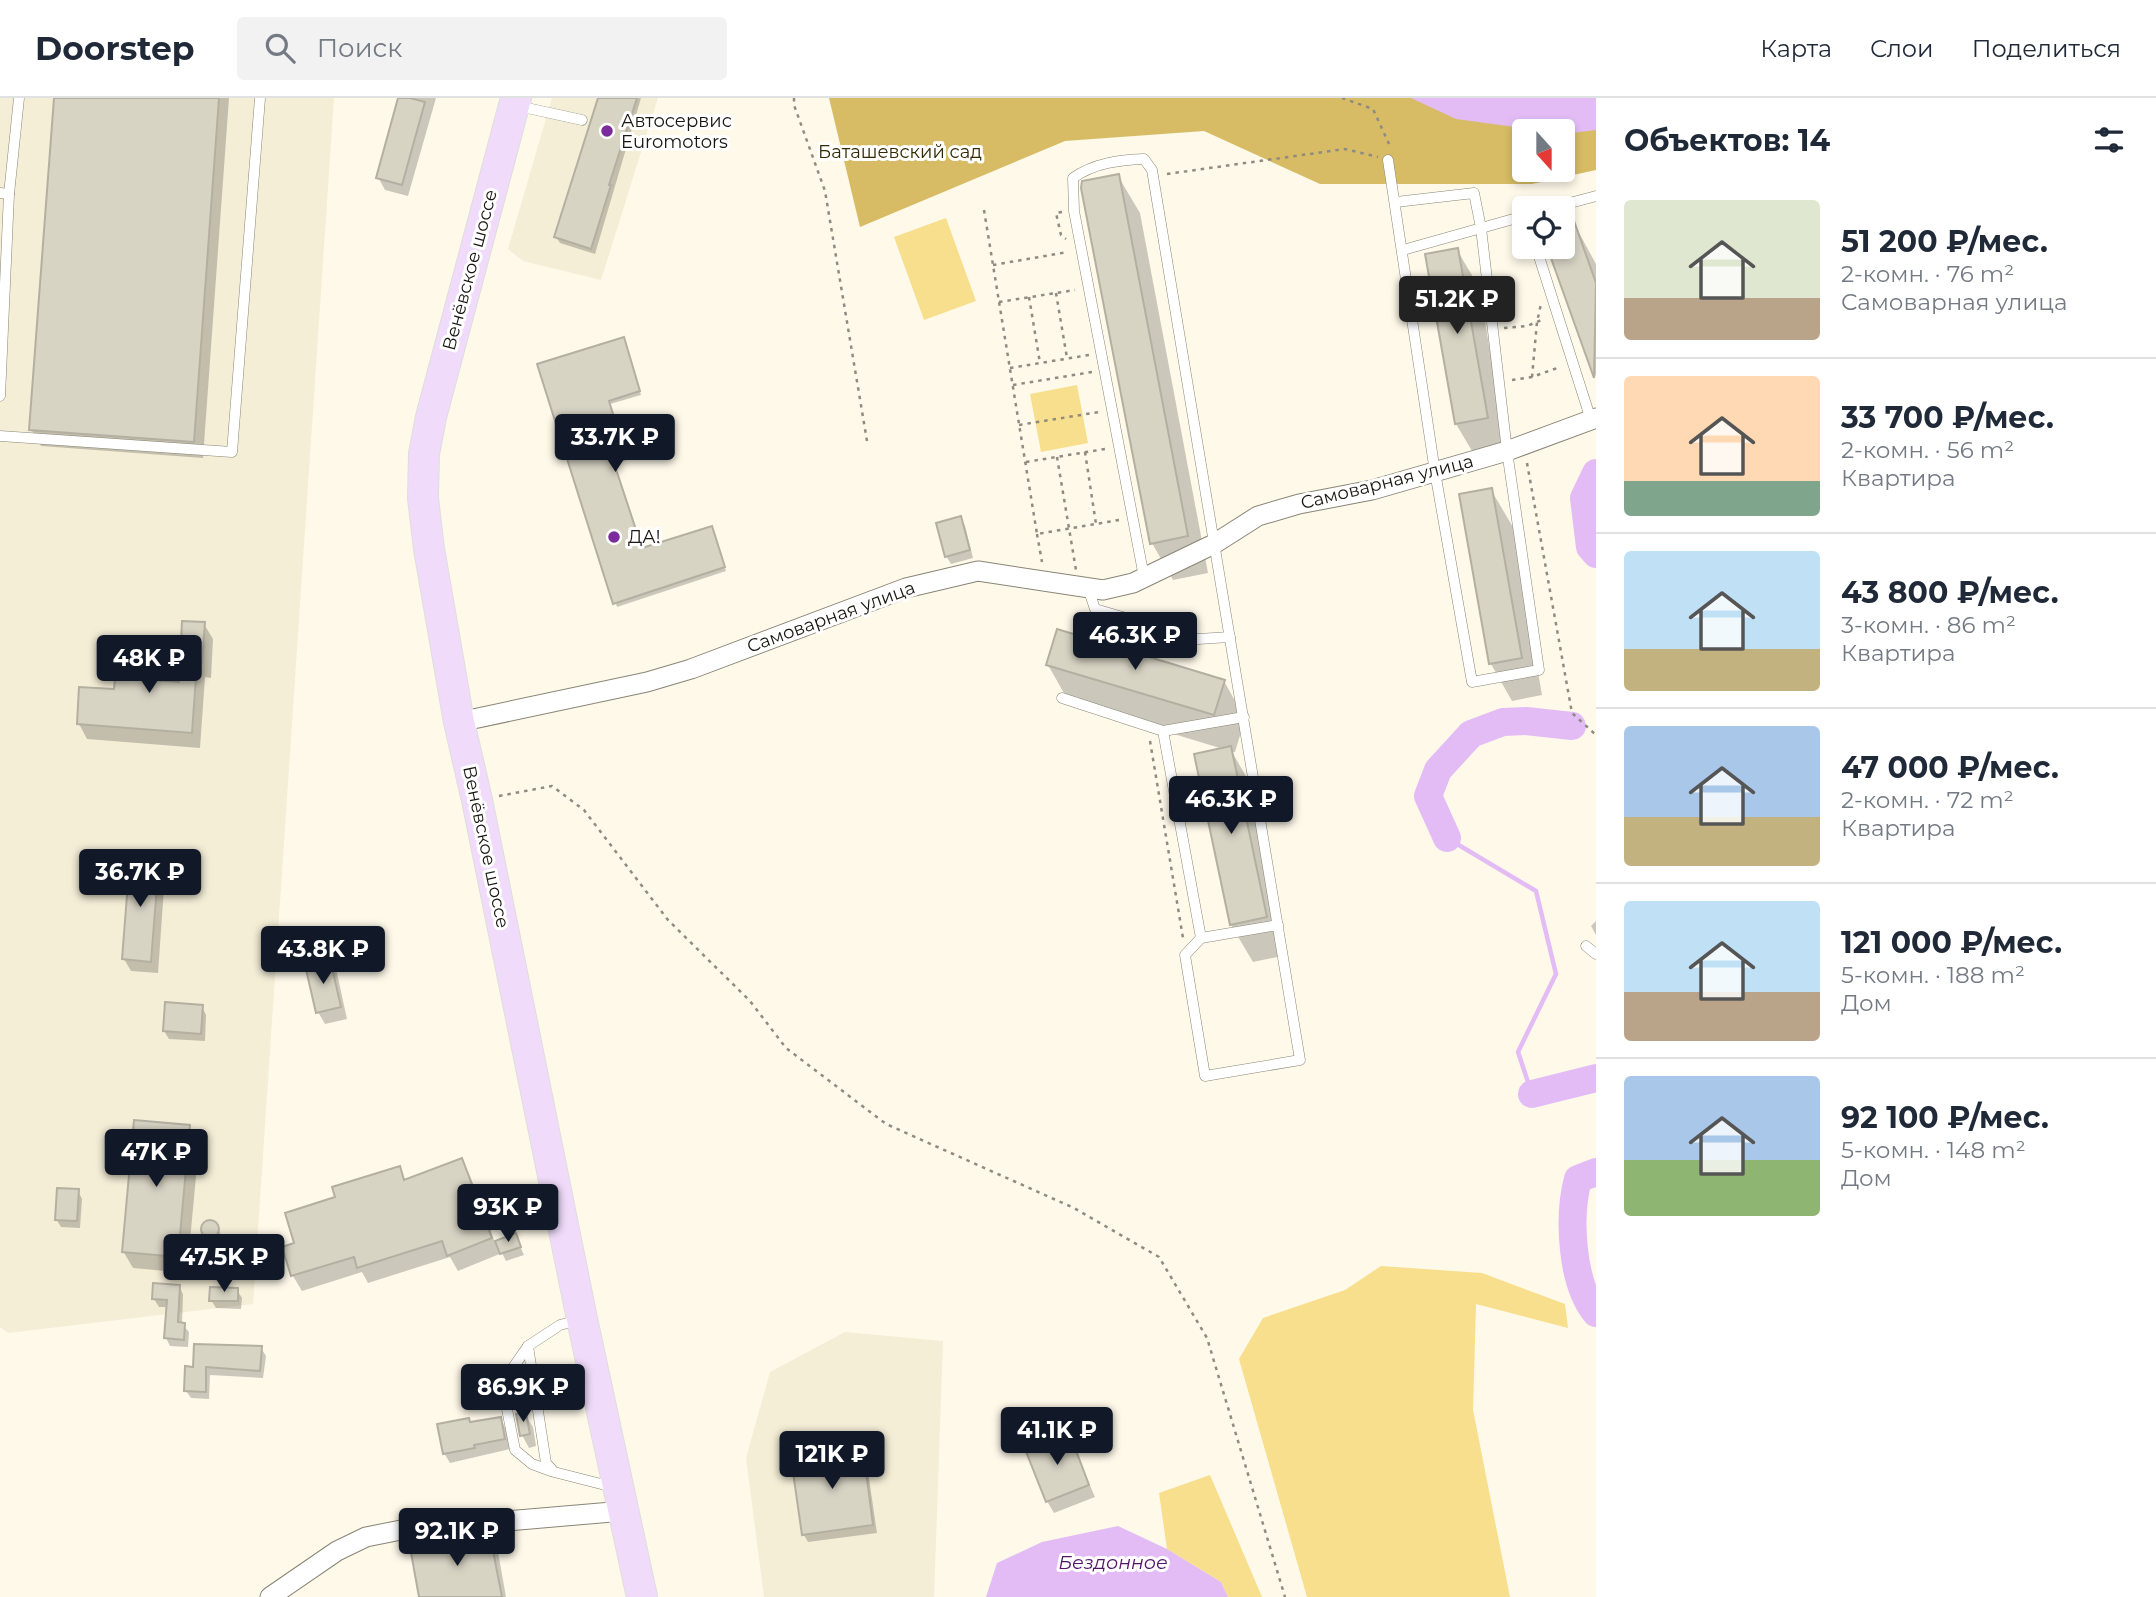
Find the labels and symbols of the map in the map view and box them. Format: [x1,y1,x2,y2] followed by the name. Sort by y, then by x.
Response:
[621,110,732,153] place label: Автосервис Euromotors
[1512,119,1575,182] north arrow
[599,123,615,139] marker: Автосервис Euromotors
[818,141,982,163] park label: Баташевский сад
[438,187,502,353] street label: Венёвское шоссе
[1392,276,1522,336] pin: 51.2K ₽
[550,414,680,474] pin: 33.7K ₽
[1298,450,1476,514] street label: Самоварная улица
[628,526,660,548] place label: ДА!
[606,529,622,545] marker: ДА!
[744,576,918,658] street label: Самоварная улица
[1070,612,1200,672] pin: 46.3K ₽
[100,636,198,695] pin: 48K ₽
[458,764,514,930] street label: Венёвское шоссе
[1166,776,1296,836] pin: 46.3K ₽
[75,850,205,909] pin: 36.7K ₽
[258,926,388,986] pin: 43.8K ₽
[107,1130,205,1189] pin: 47K ₽
[459,1184,557,1244] pin: 93K ₽
[159,1234,289,1294] pin: 47.5K ₽
[458,1364,588,1424] pin: 86.9K ₽
[992,1408,1122,1467] pin: 41.1K ₽
[775,1432,889,1491] pin: 121K ₽
[392,1508,522,1568] pin: 92.1K ₽
[1058,1551,1168,1574] water label: Бездонное

